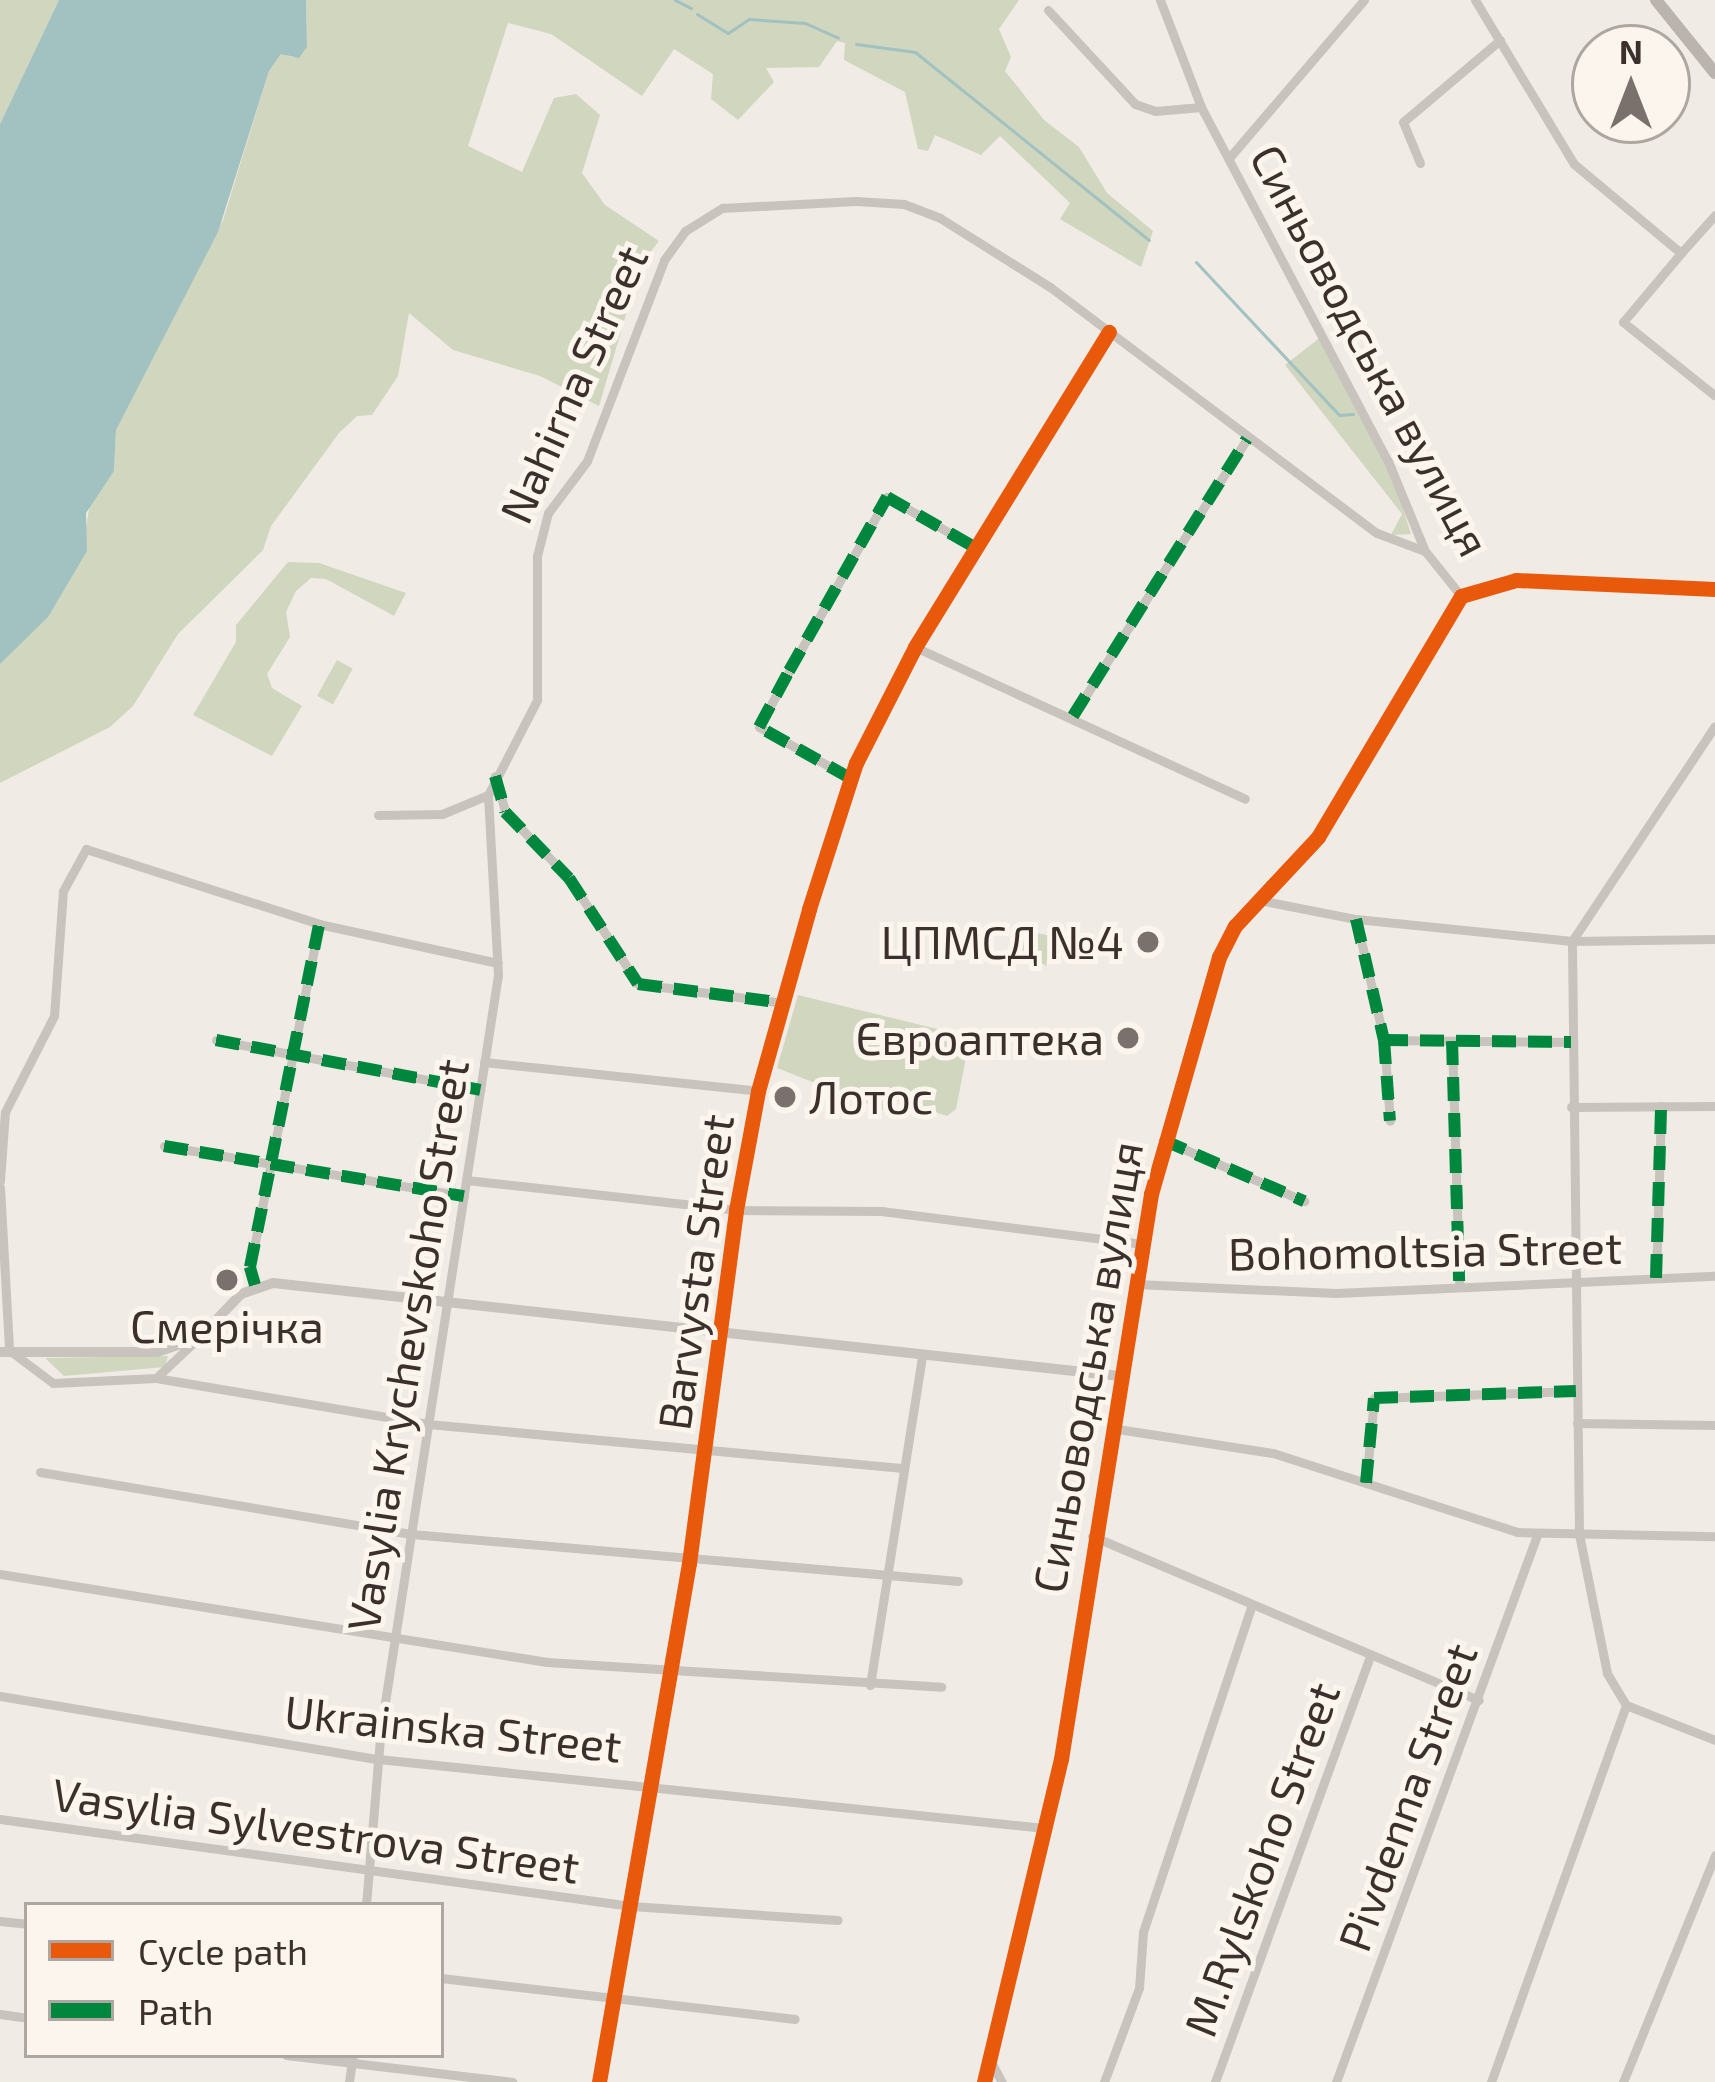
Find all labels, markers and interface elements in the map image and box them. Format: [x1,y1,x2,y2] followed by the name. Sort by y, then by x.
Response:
[1571,24,1691,144] north arrow
[1619,31,1643,71] text: N
[1240,135,1502,565] street label: Синьоводська вулиця
[488,237,658,531] street label: Nahirna Street
[881,915,1124,969] place label: ЦПМСД №4
[1135,929,1161,955] marker: ЦПМСД №4
[856,1011,1104,1065] place label: Євроаптека
[1115,1025,1141,1051] marker: Євроаптека
[335,1055,479,1635] street label: Vasylia Krychevskoho Street
[809,1070,933,1124] place label: Лотос
[772,1084,798,1110] marker: Лотос
[646,1111,744,1433] street label: Barvysta Street
[1021,1137,1153,1597] street label: Синьоводська вулиця
[1227,1220,1623,1280] street label: Bohomoltsia Street
[214,1267,240,1293] marker: Смерічка
[130,1299,324,1353] place label: Смерічка
[1326,1636,1488,1958] street label: Pivdenna Street
[1172,1675,1350,2043] street label: M.Rylskoho Street
[282,1683,624,1773] street label: Ukrainska Street
[49,1766,583,1894] street label: Vasylia Sylvestrova Street
[24,1902,444,2058] legend
[138,1929,308,1972] text: Cycle path
[138,1989,214,2032] text: Path

